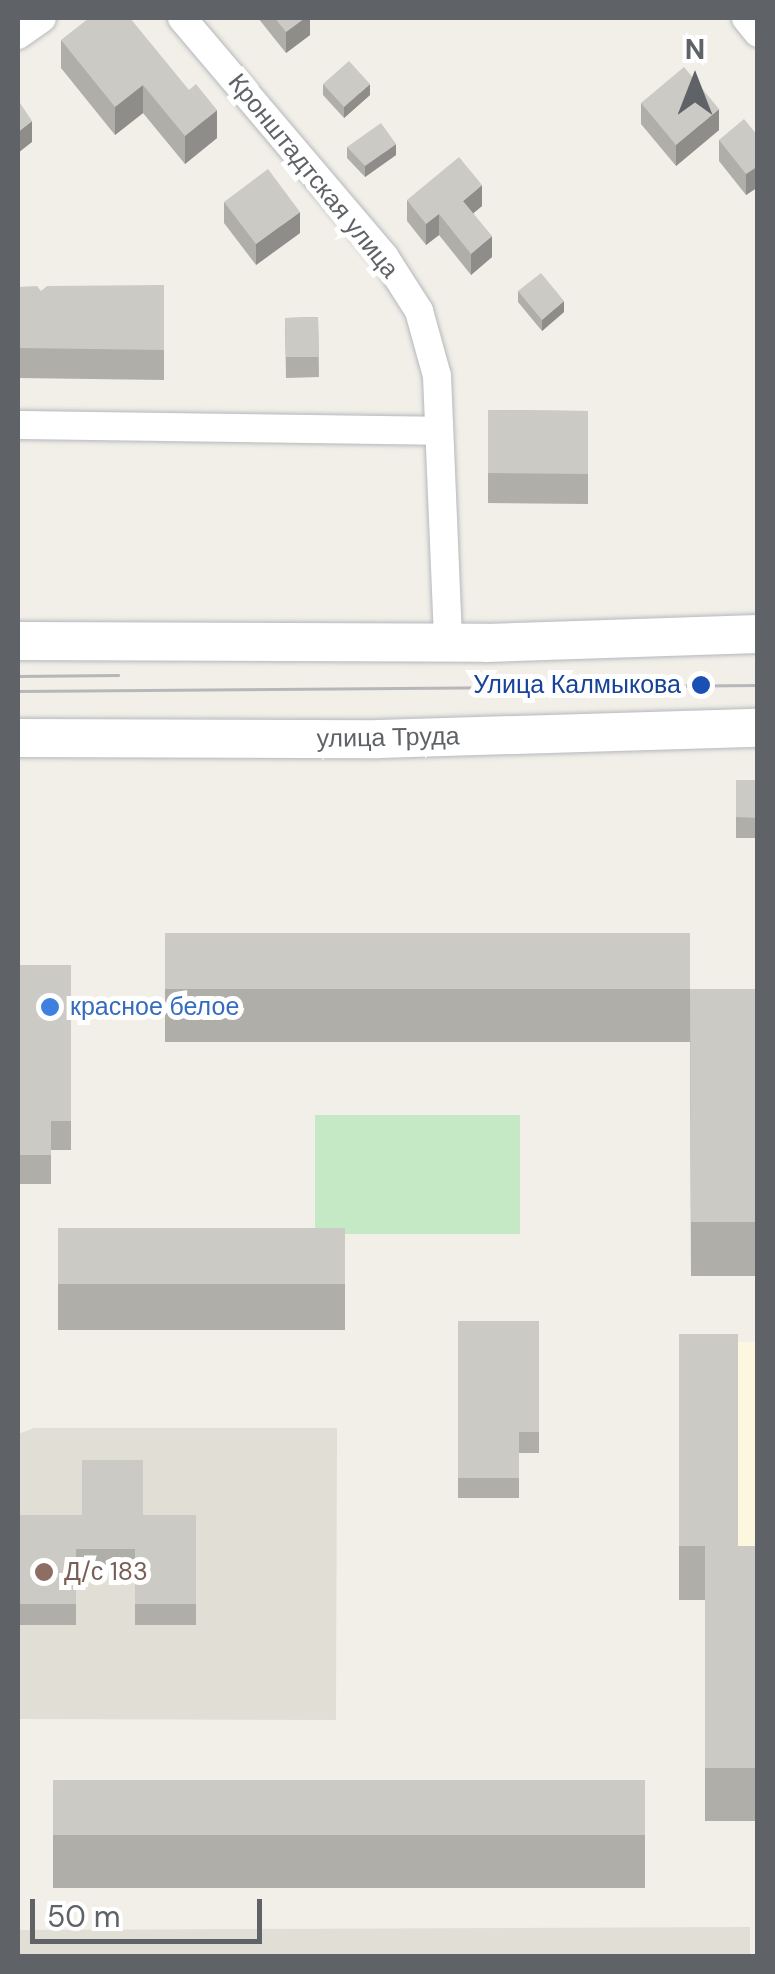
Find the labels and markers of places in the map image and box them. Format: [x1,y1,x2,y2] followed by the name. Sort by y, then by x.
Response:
[473,670,681,700] place label: Улица Калмыкова
[690,674,712,696] marker: Улица Калмыкова
[70,992,239,1022] place label: красное белое
[39,996,61,1018] marker: красное белое
[64,1557,148,1587] place label: Д/с 183
[33,1561,55,1583] marker: Д/с 183

